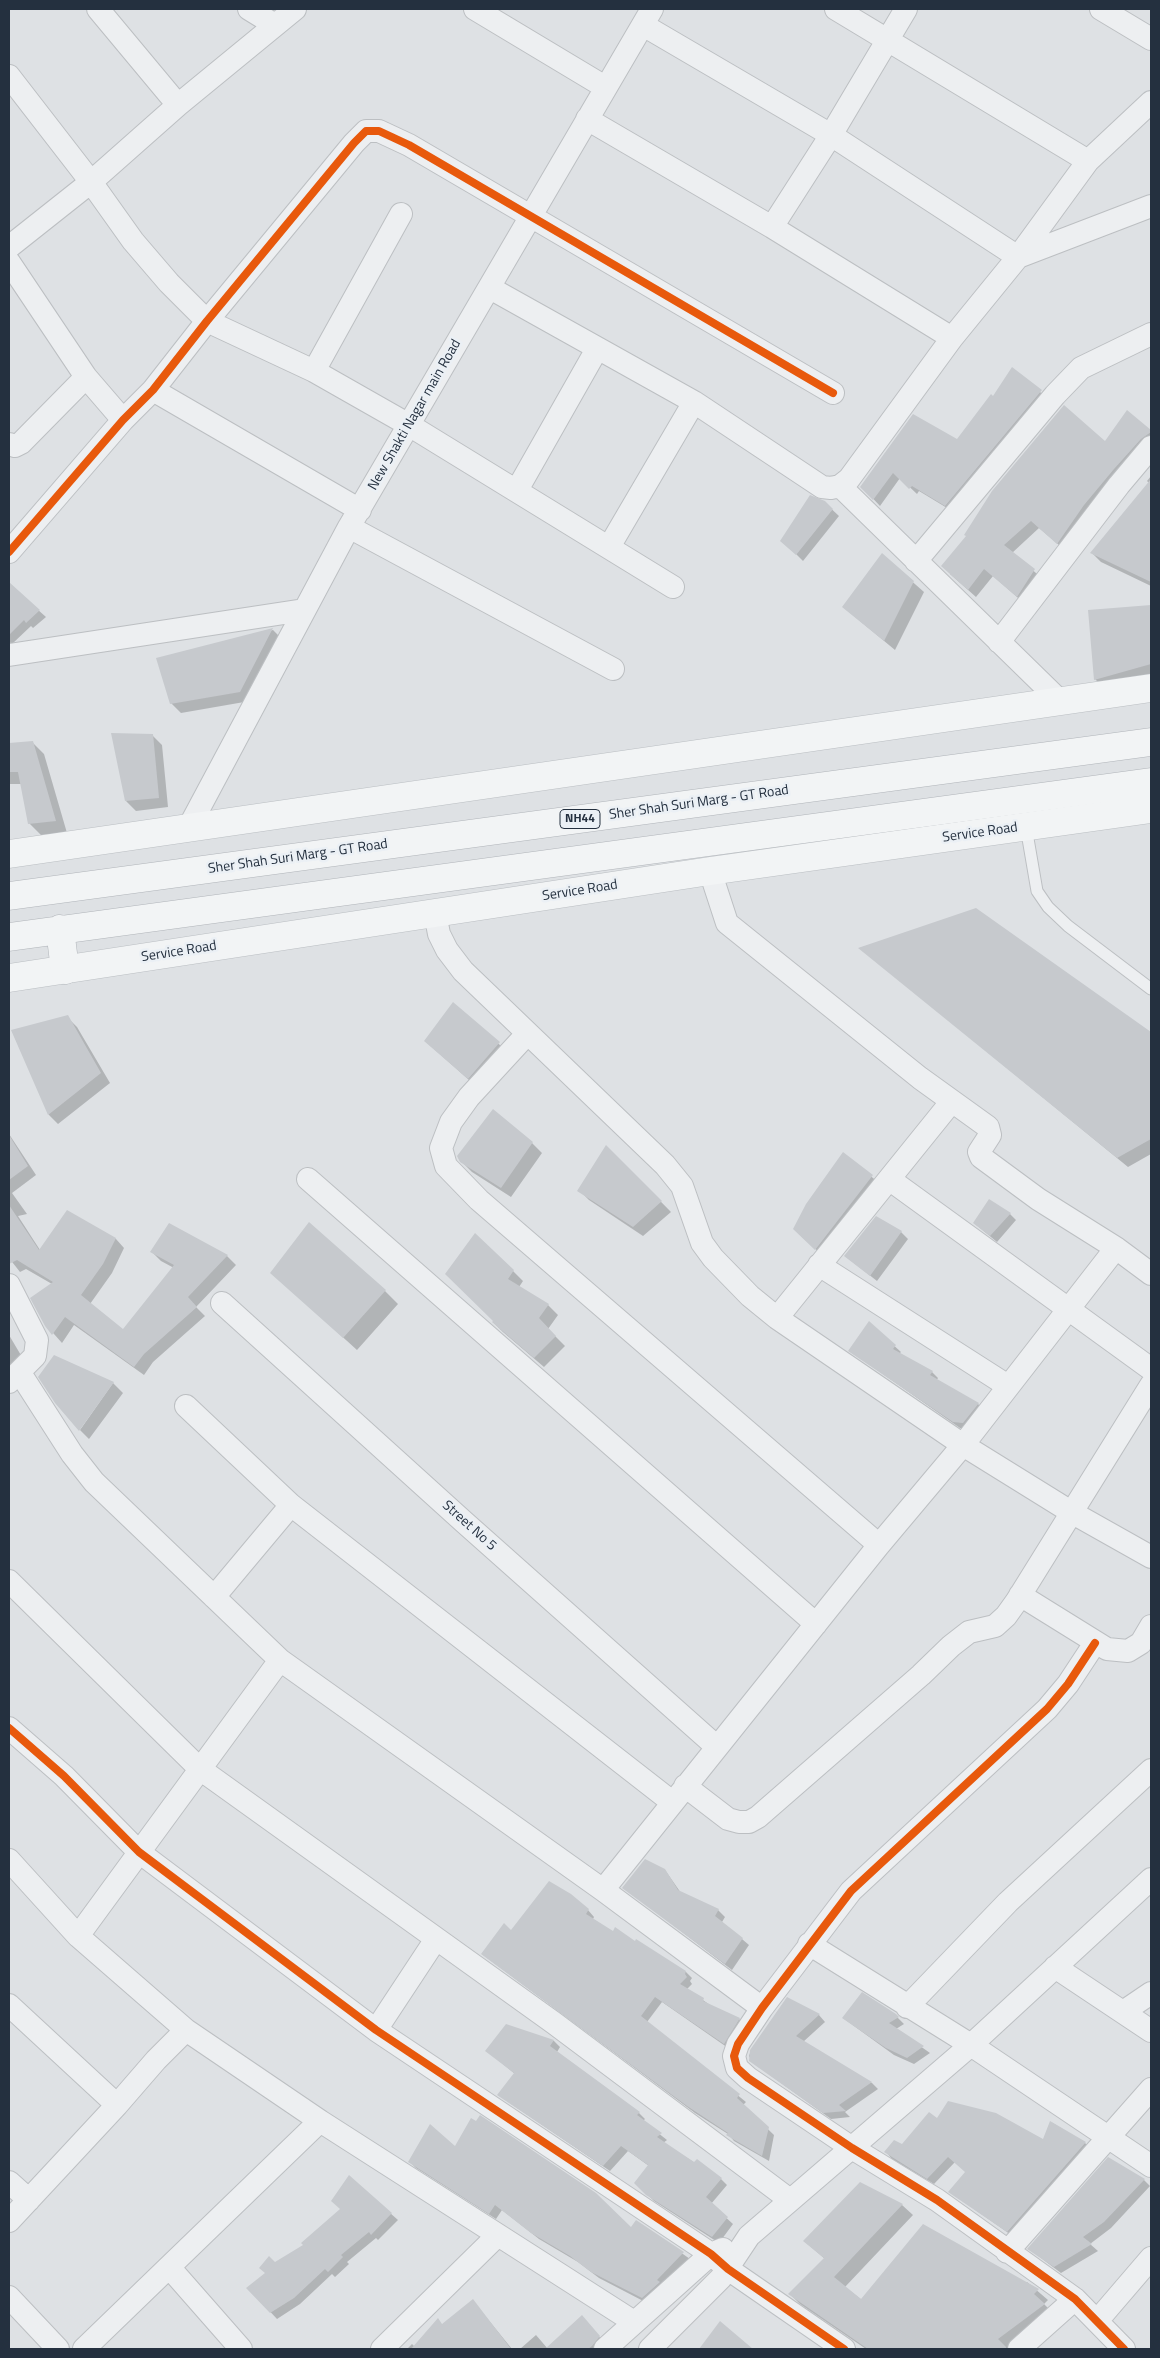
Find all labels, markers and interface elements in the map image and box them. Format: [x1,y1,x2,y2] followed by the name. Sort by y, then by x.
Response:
[365,337,465,493] street label: New Shakti Nagar main Road
[608,782,790,824] street label: Sher Shah Suri Marg - GT Road
[560,810,600,829] road number: NH44
[941,819,1019,847] street label: Service Road
[207,836,389,878] street label: Sher Shah Suri Marg - GT Road
[541,877,619,905] street label: Service Road
[140,938,218,966] street label: Service Road
[439,1497,499,1555] street label: Street No 5

